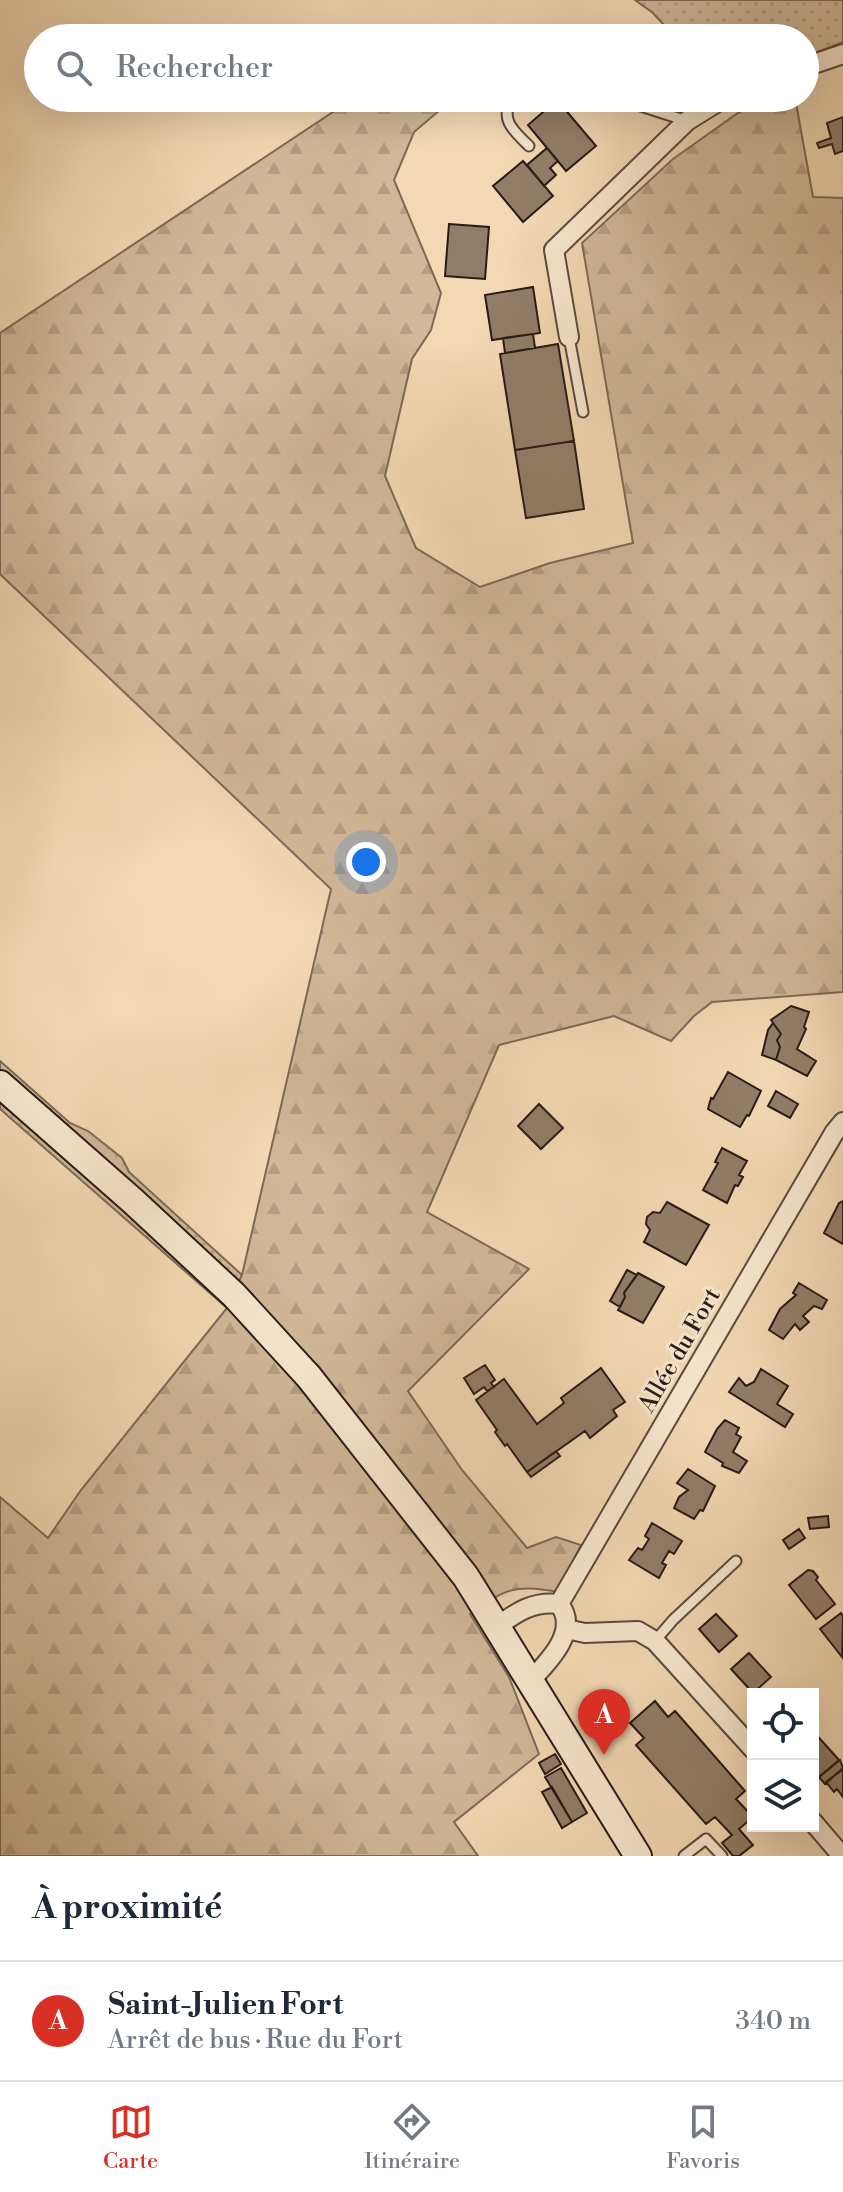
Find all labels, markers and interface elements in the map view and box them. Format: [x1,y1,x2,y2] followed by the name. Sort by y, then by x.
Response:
[24,24,819,112] search box
[52,46,96,90] icon: search
[116,49,273,87] text: Rechercher
[346,842,386,882] your location
[632,1282,728,1419] street label: Allée du Fort
[747,1688,819,1832] map controls
[747,1688,819,1760] button: locate
[578,1689,630,1755] pin: A
[747,1760,819,1832] button: layers
[32,1887,222,1929] text: À proximité
[108,1986,343,2024] text: Saint-Julien Fort
[49,2005,67,2037] text: A
[735,2005,811,2037] text: 340 m
[108,2024,403,2056] text: Arrêt de bus · Rue du Fort
[103,2100,158,2175] tab: Carte
[364,2100,460,2175] tab: Itinéraire
[666,2100,740,2175] tab: Favoris

